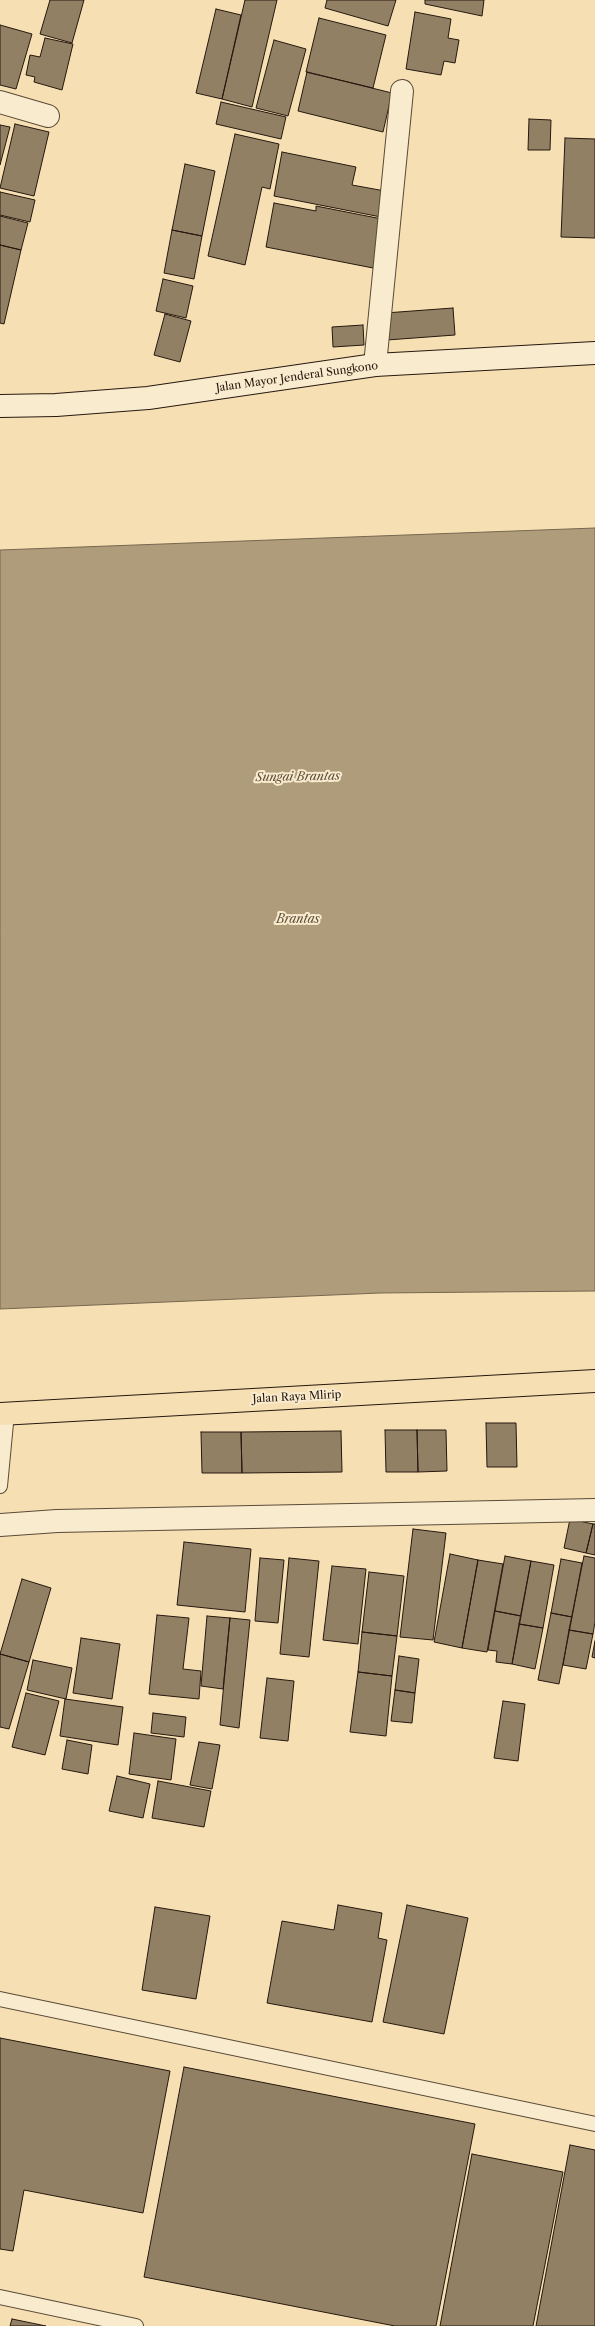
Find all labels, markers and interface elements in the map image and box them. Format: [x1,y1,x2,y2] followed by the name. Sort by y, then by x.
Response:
[215,359,379,395] street label: Jalan Mayor Jenderal Sungkono
[256,769,340,785] water label: Sungai Brantas
[276,913,320,927] water label: Brantas
[252,1388,342,1406] street label: Jalan Raya Mlirip

